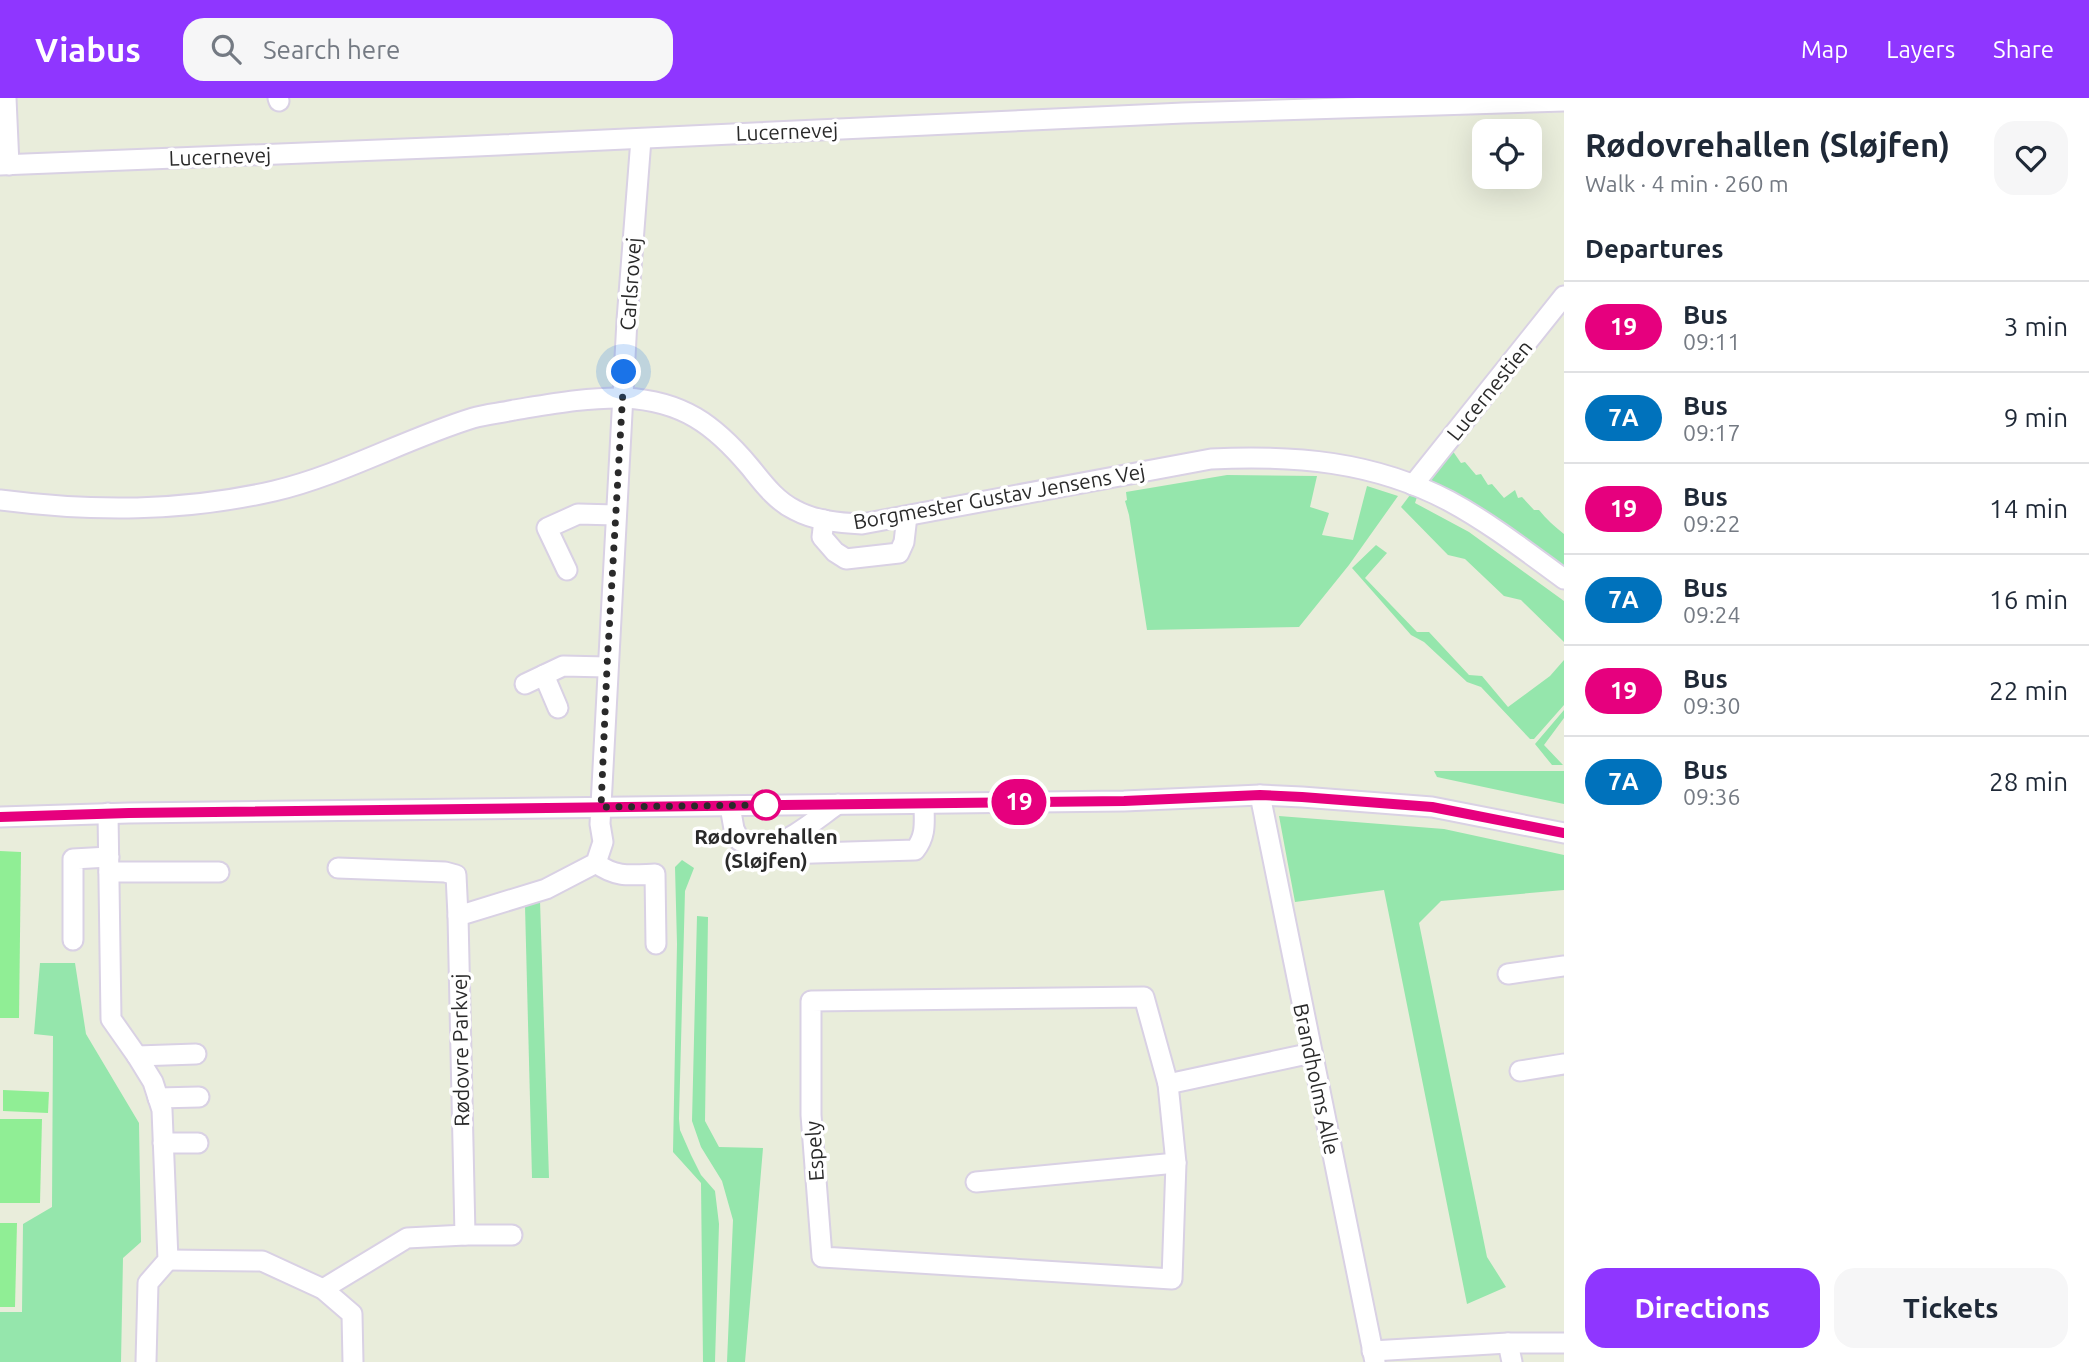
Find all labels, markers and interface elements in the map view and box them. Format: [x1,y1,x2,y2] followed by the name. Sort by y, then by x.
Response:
[183,18,673,81] search box
[207,30,245,68] icon: search
[35,31,141,68] text: Viabus
[263,35,400,64] text: Search here
[1801,36,1848,63] text: Map
[1886,36,1955,63] text: Layers
[1993,36,2054,63] text: Share
[735,117,839,145] street label: Lucernevej
[1472,119,1542,189] map controls
[1472,119,1542,189] button: locate
[1994,121,2068,195] button: heart
[1585,126,1950,163] text: Rødovrehallen (Sløjfen)
[168,142,272,170] street label: Lucernevej
[1585,171,1789,196] text: Walk · 4 min · 260 m
[1585,234,1723,263] text: Departures
[615,237,645,331] street label: Carlsrovej
[1683,300,1728,329] text: Bus
[2004,312,2068,341] text: 3 min
[1610,313,1637,340] text: 19
[1683,329,1741,354] text: 09:11
[1441,335,1537,445] street label: Lucernestien
[606,354,641,389] your location
[1683,391,1728,420] text: Bus
[2004,403,2068,432] text: 9 min
[1608,404,1639,431] text: 7A
[1683,420,1741,445] text: 09:17
[851,458,1147,534] street label: Borgmester Gustav Jensens Vej
[1683,482,1728,511] text: Bus
[1989,494,2068,523] text: 14 min
[1610,495,1637,522] text: 19
[1683,511,1741,536] text: 09:22
[1683,573,1728,602] text: Bus
[1989,585,2068,614] text: 16 min
[1608,586,1639,613] text: 7A
[1683,602,1741,627] text: 09:24
[1683,664,1728,693] text: Bus
[1989,676,2068,705] text: 22 min
[1610,677,1637,704] text: 19
[1683,693,1741,718] text: 09:30
[1683,755,1728,784] text: Bus
[1989,767,2068,796] text: 28 min
[1608,768,1639,795] text: 7A
[988,779,1050,825] line badge: 19
[1683,784,1741,809] text: 09:36
[1005,788,1033,815] text: 19
[751,790,781,820] marker: Rødovrehallen (Sløjfen)
[694,824,838,872] place label: Rødovrehallen (Sløjfen)
[447,973,473,1127] street label: Rødovre Parkvej
[1289,1001,1345,1157] street label: Brandholms Alle
[800,1120,828,1182] street label: Espely
[1585,1268,1820,1348] button: Directions
[1834,1268,2068,1348] button: Tickets

